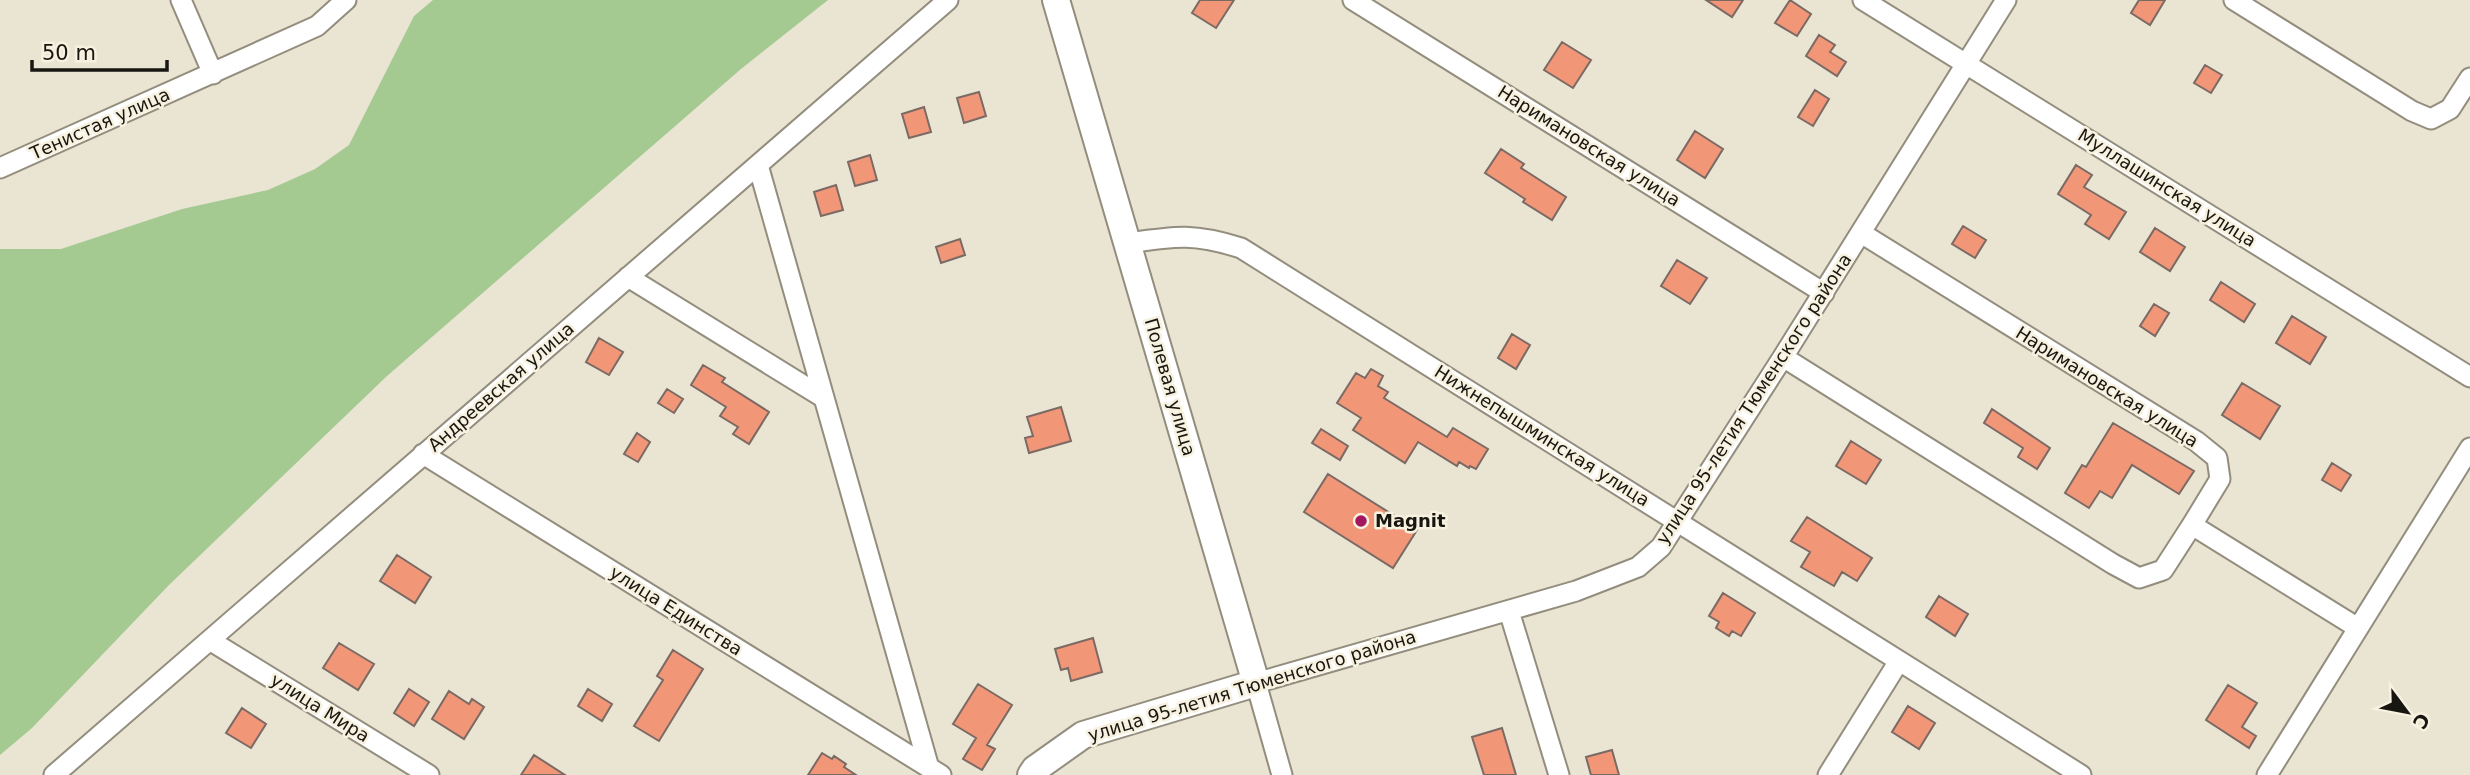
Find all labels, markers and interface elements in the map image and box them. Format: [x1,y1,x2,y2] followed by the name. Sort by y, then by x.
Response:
[32,28,166,72] scale bar
[42,41,96,65] text: 50 m
[1494,81,1684,210] street label: Наримановская улица
[26,83,173,164] street label: Тенистая улица
[2074,124,2260,251] street label: Муллашинская улица
[1652,250,1856,548] street label: улица 95-летия Тюменского района
[1141,316,1200,458] street label: Полевая улица
[424,318,578,456] street label: Андреевская улица
[2012,322,2202,451] street label: Наримановская улица
[1431,361,1654,511] street label: Нижнепышминская улица
[1375,510,1446,531] place label: Magnit
[1353,513,1369,529] marker: Magnit
[606,561,746,660] street label: улица Единства
[1085,625,1418,746] street label: улица 95-летия Тюменского района
[267,669,374,746] street label: улица Мира
[2372,677,2442,747] north arrow
[2408,709,2434,733] text: С

